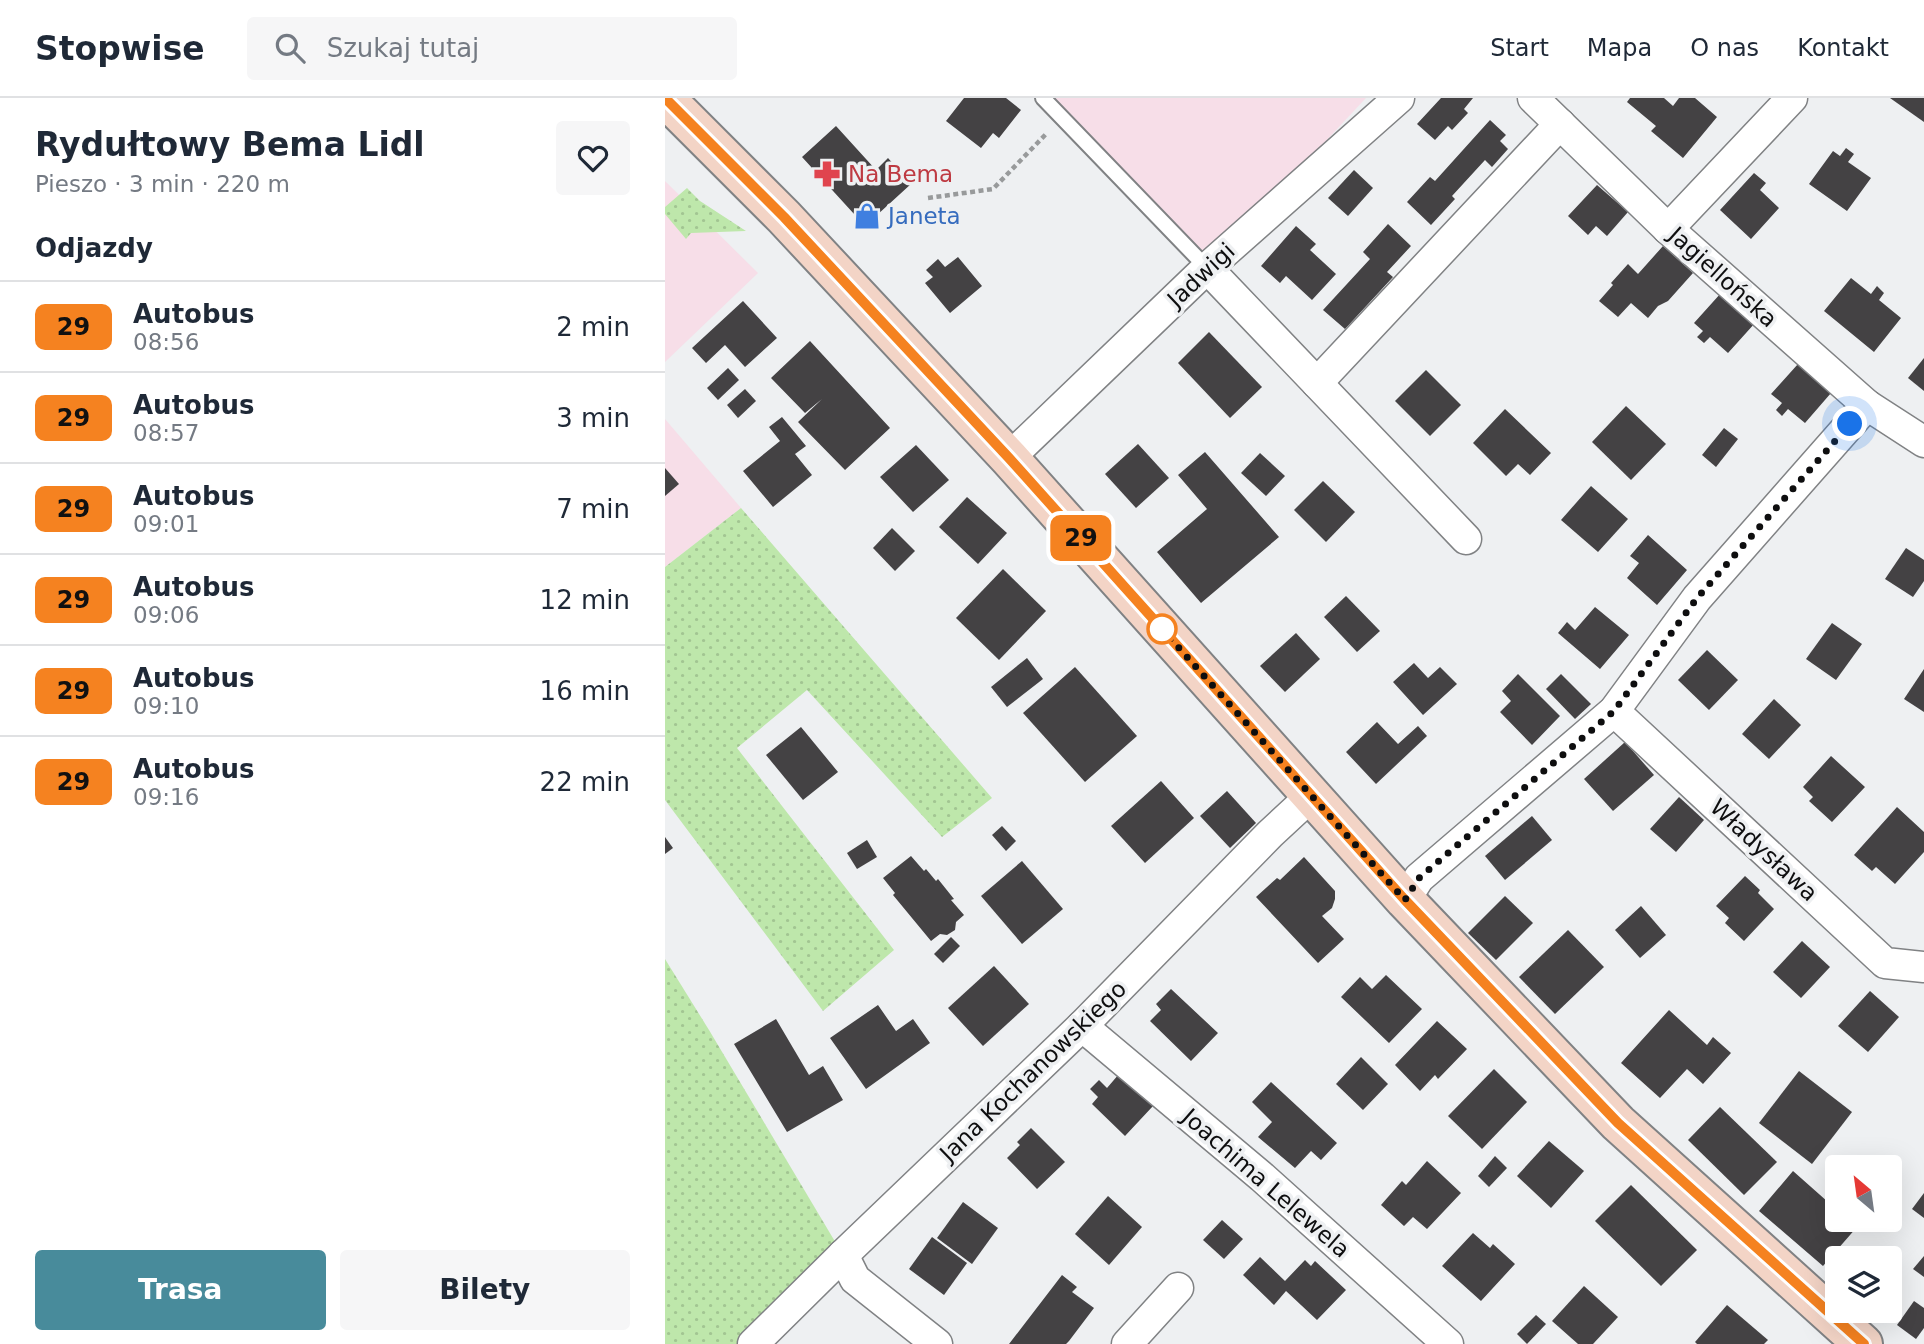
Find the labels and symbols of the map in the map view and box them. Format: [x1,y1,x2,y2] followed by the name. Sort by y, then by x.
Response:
[812,159,842,189] pharmacy icon: Na Bema
[848,161,953,187] place label: Na Bema
[852,201,882,231] shop icon: Janeta
[886,203,961,229] place label: Janeta
[1662,220,1782,332] street label: Jagiellońska
[1161,238,1240,314] street label: Jadwigi
[1832,406,1867,441] your location
[1049,515,1113,561] line badge: 29
[1147,614,1177,644] unlabelled marker
[1705,794,1823,906] street label: Władysława
[933,975,1131,1168] street label: Jana Kochanowskiego
[1176,1102,1355,1263] street label: Joachima Lelewela
[1825,1155,1902,1232] north arrow

